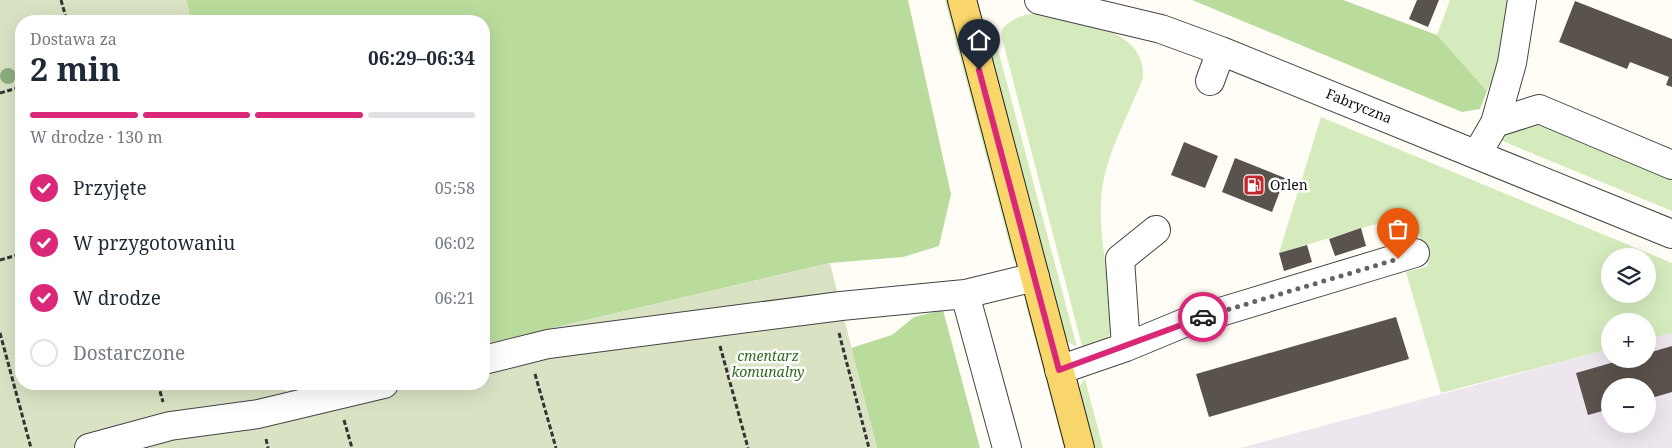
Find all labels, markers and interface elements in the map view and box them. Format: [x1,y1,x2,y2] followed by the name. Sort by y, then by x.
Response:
[958,19,1000,70] pin
[965,26,993,54] icon: home
[30,28,117,50] text: Dostawa za
[368,45,475,71] text: 06:29–06:34
[30,47,121,90] text: 2 min
[1323,84,1395,127] street label: Fabryczna
[30,126,163,148] text: W drodze · 130 m
[1242,173,1266,197] fuel station icon: Orlen
[30,174,58,202] icon: check
[73,175,147,201] text: Przyjęte
[1270,175,1308,194] place label: Orlen
[435,177,475,199] text: 05:58
[1377,208,1419,259] pin
[1384,215,1412,243] icon: bag
[30,229,58,257] icon: check
[73,230,235,256] text: W przygotowaniu
[435,232,475,254] text: 06:02
[1601,248,1656,433] map controls
[1601,248,1656,303] button: layers
[30,284,58,312] icon: check
[73,285,161,311] text: W drodze
[435,287,475,309] text: 06:21
[1178,292,1228,342] courier
[1189,303,1217,331] icon: car
[1601,313,1656,368] button: +
[73,340,185,366] text: Dostarczone
[732,346,804,381] park label: cmentarz komunalny
[1601,378,1656,433] button: −

